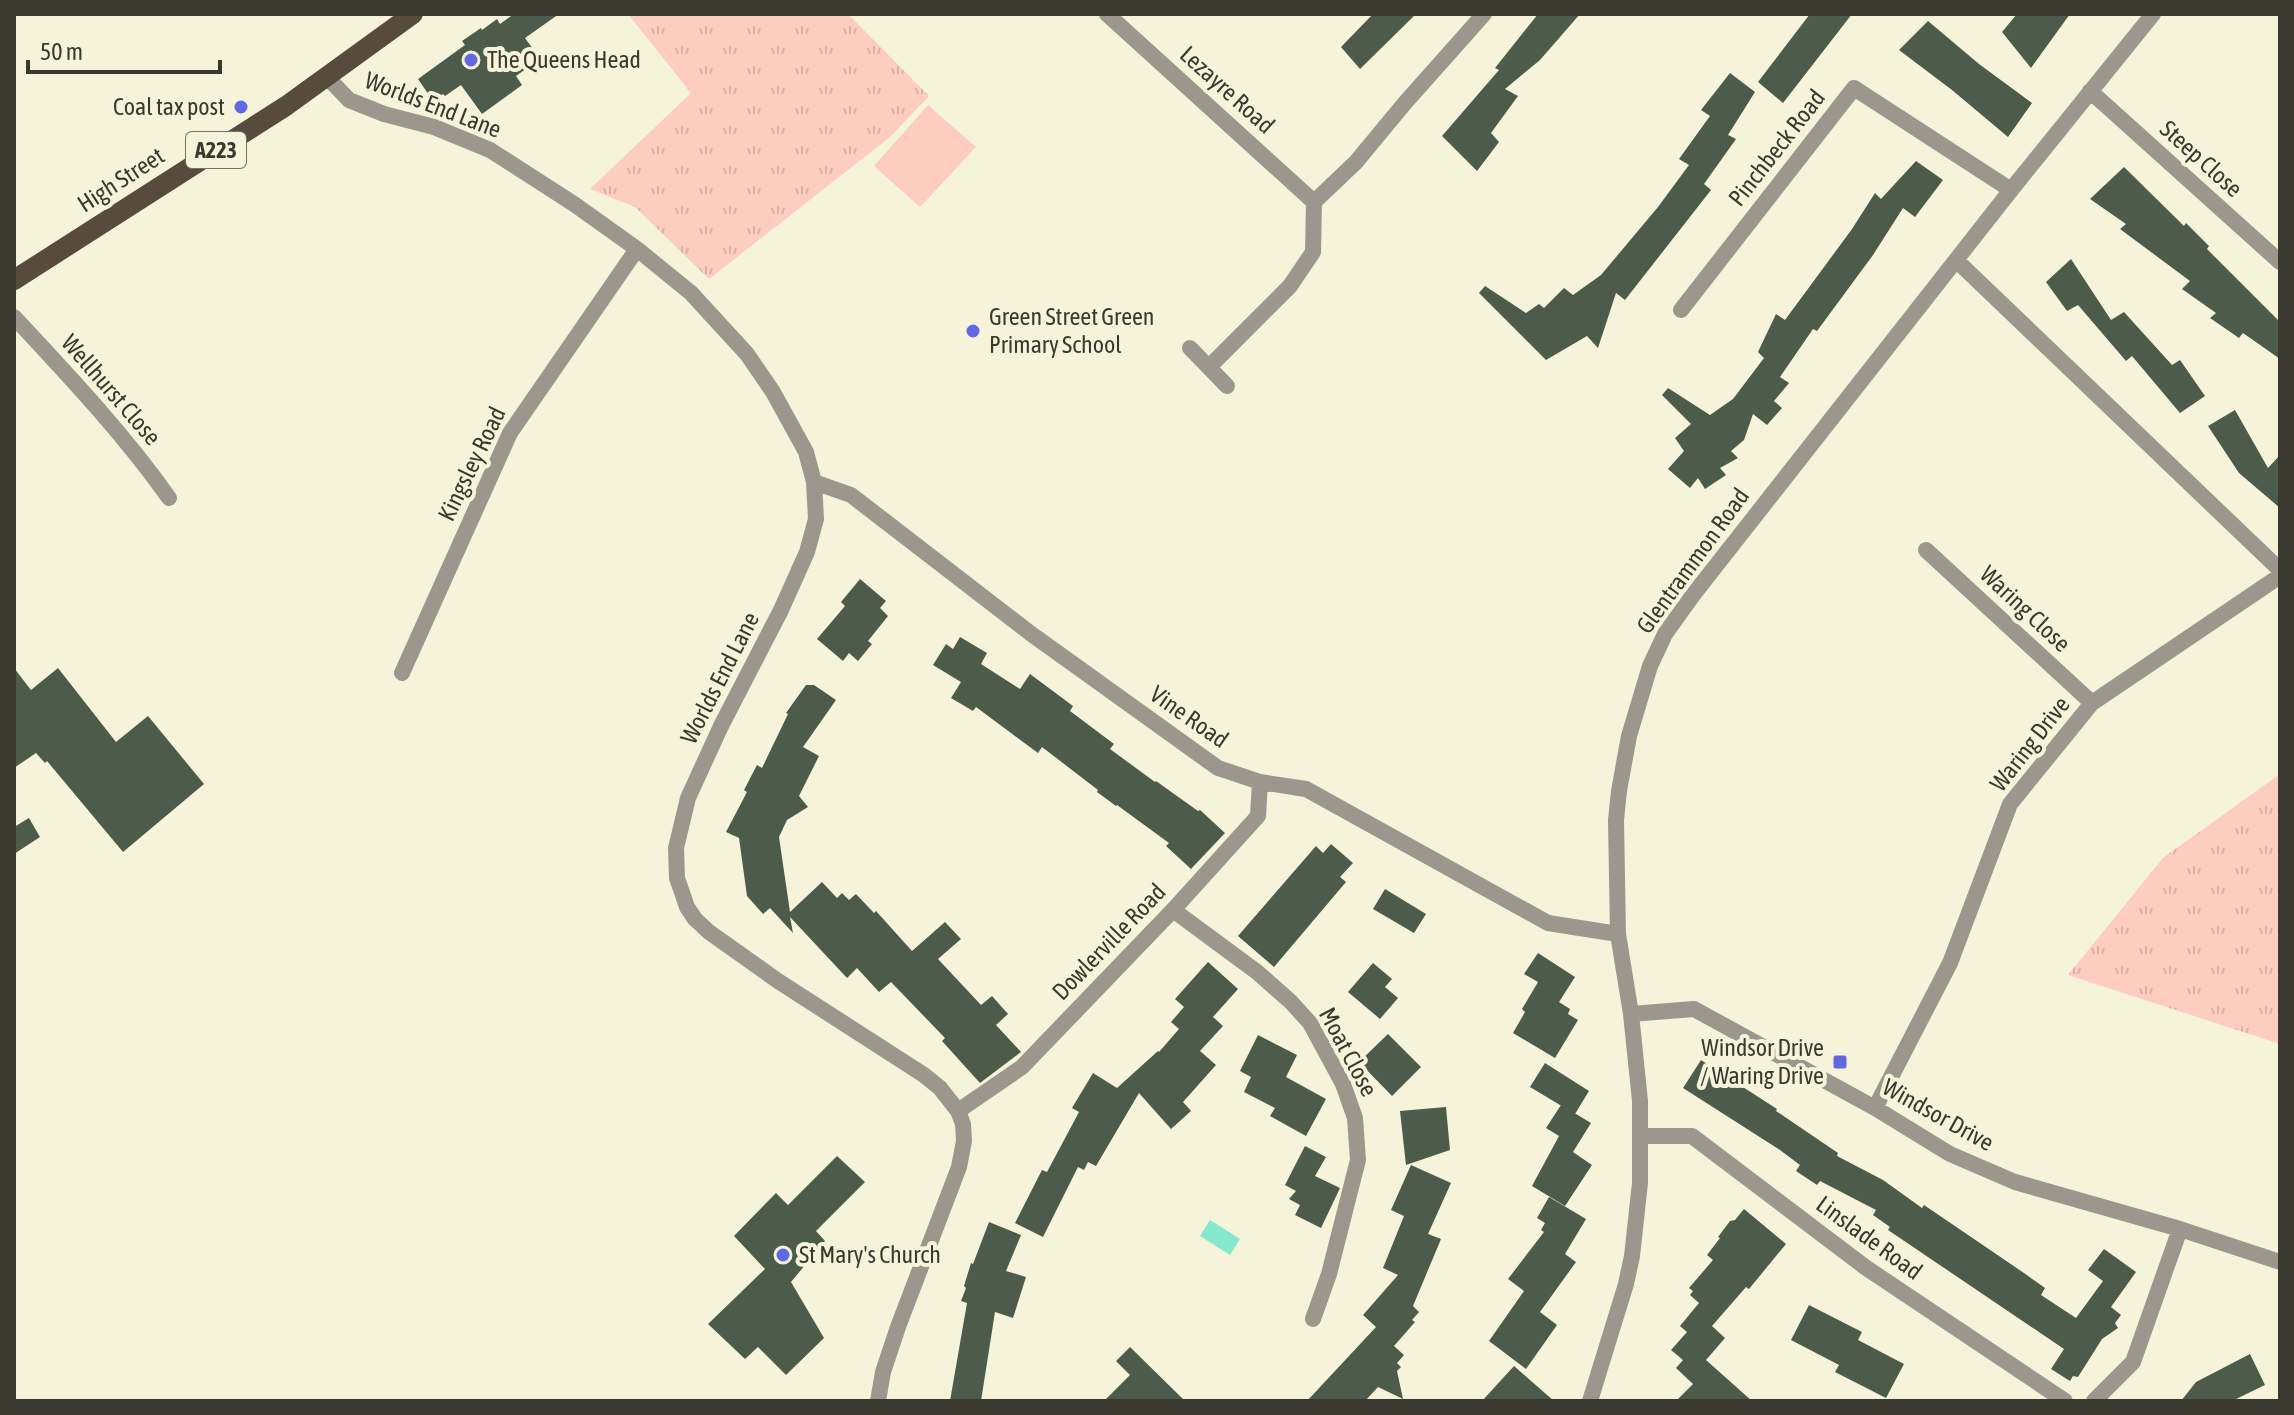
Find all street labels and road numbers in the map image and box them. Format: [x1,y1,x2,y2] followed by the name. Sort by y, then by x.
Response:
[1175,40,1280,139] street label: Lezayre Road
[361,66,505,143] street label: Worlds End Lane
[1723,84,1830,211] street label: Pinchbeck Road
[2155,115,2248,202] street label: Steep Close
[186,132,246,168] road number: A223
[73,142,169,217] street label: High Street
[56,329,166,450] street label: Wellhurst Close
[432,402,511,525] street label: Kingsley Road
[1631,483,1754,638] street label: Glentrammon Road
[1975,560,2076,657] street label: Waring Close
[675,608,764,748] street label: Worlds End Lane
[1145,680,1233,753] street label: Vine Road
[1984,691,2075,796] street label: Waring Drive
[1047,878,1171,1005] street label: Dowlerville Road
[1314,1003,1383,1101] street label: Moat Close
[1878,1073,1998,1156] street label: Windsor Drive
[1811,1190,1927,1285] street label: Linslade Road

